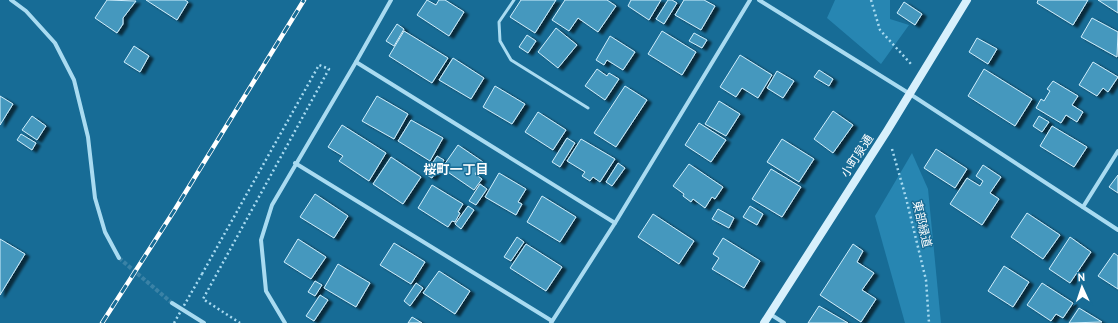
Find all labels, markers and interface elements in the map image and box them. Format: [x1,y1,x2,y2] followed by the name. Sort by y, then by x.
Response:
[837,132,876,180] street label: 小町泉通
[423,161,489,178] district label: 桜町一丁目
[910,199,935,249] street label: 東部緑道
[1062,267,1102,307] north arrow
[1077,270,1085,284] text: N

